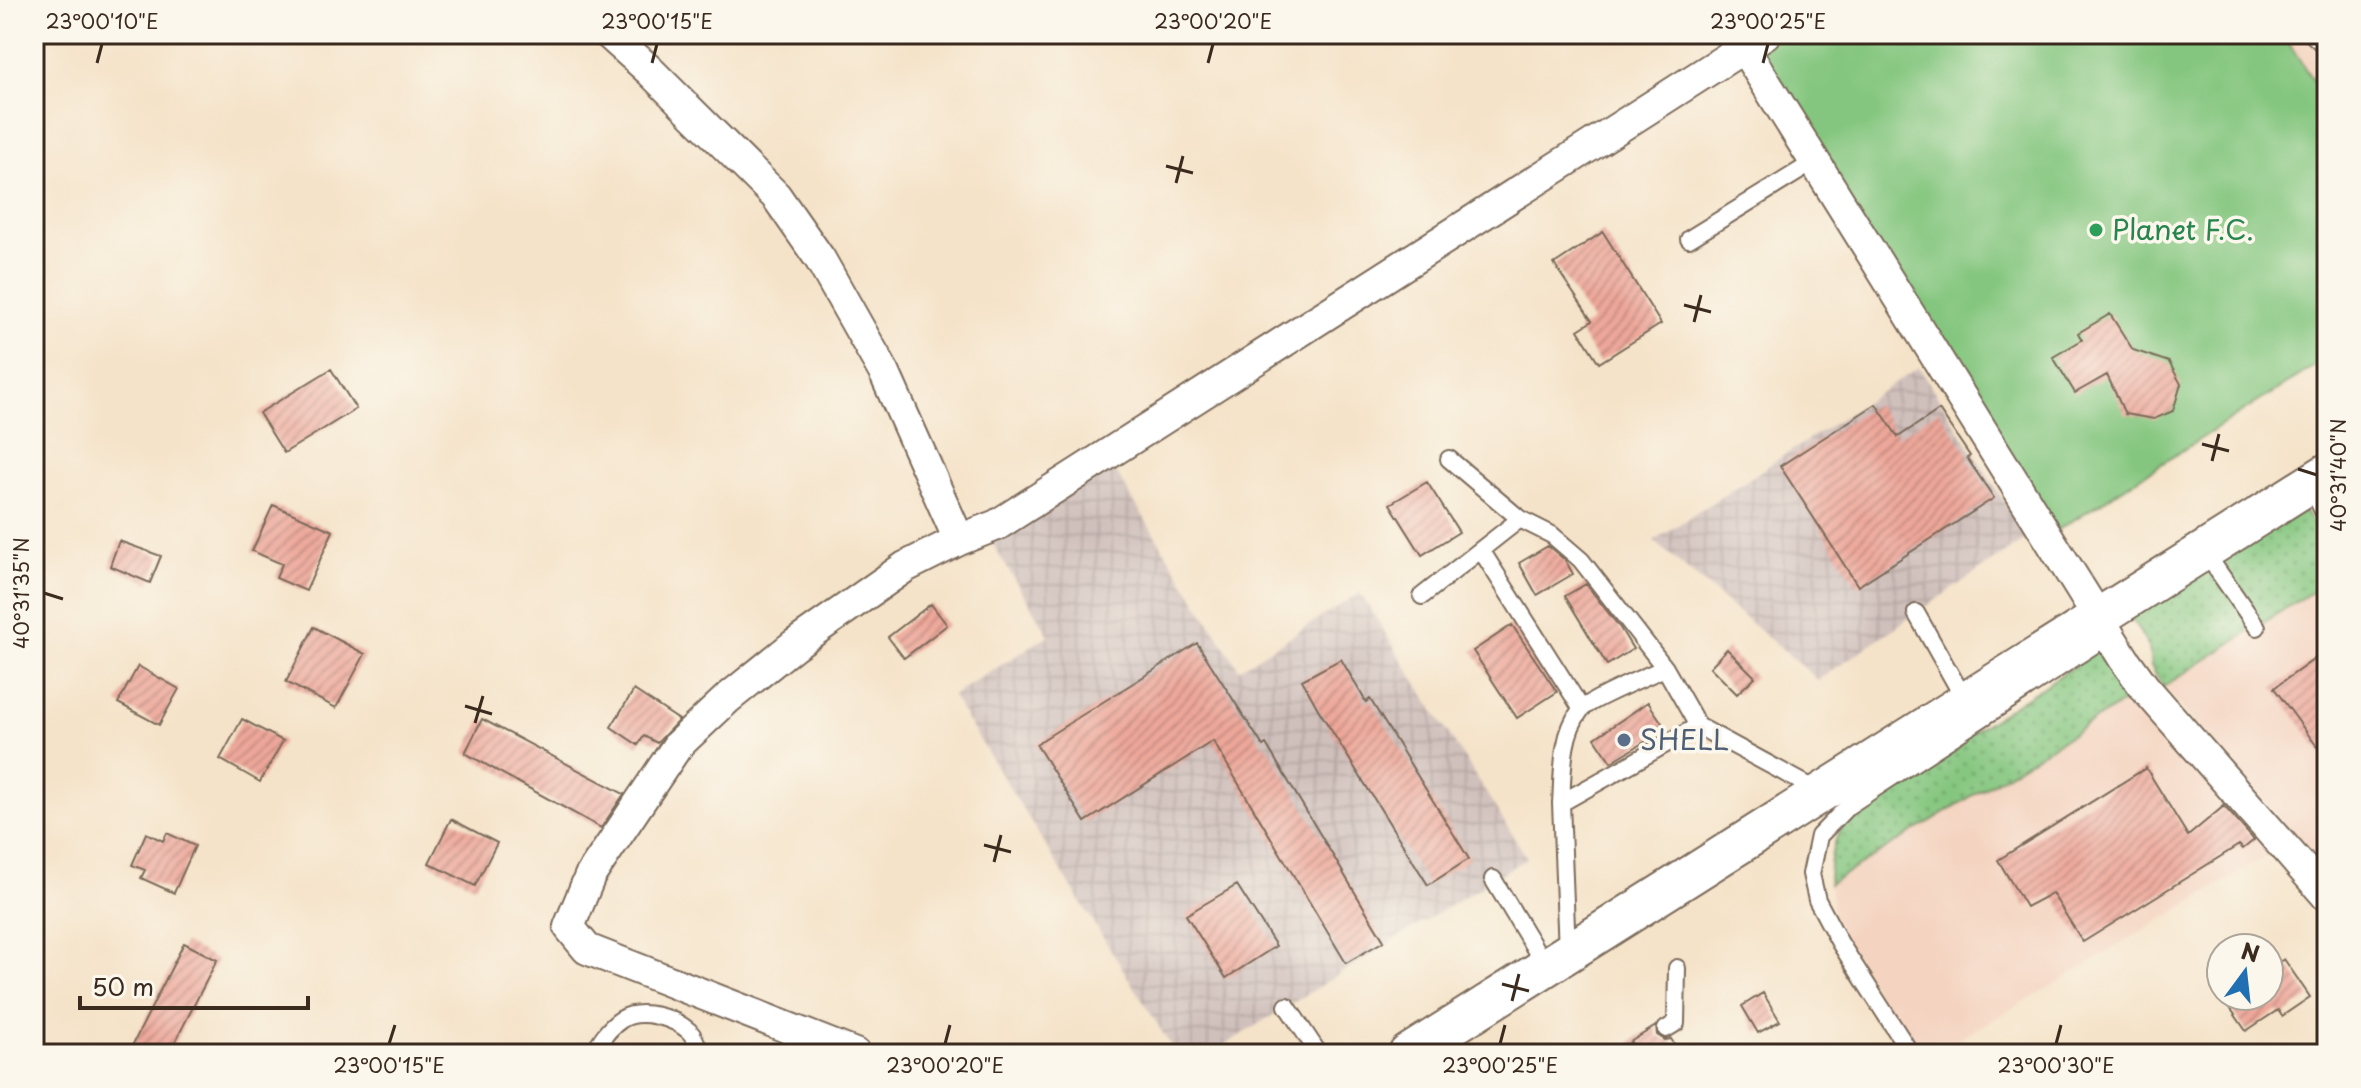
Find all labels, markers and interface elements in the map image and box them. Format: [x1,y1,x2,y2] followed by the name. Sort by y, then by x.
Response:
[45,6,159,36] text: 23°00'10"E
[601,6,713,36] text: 23°00'15"E
[1154,6,1272,36] text: 23°00'20"E
[1710,6,1826,36] text: 23°00'25"E
[2112,207,2254,250] place label: Planet F.C.
[2087,221,2105,239] marker: Planet F.C.
[2323,418,2353,532] text: 40°31'40"N
[6,537,36,649] text: 40°31'35"N
[1640,717,1729,760] place label: SHELL
[1615,731,1633,749] marker: SHELL
[2205,932,2285,1012] north arrow
[2238,933,2263,969] text: N
[80,960,308,1010] scale bar
[92,968,154,1004] text: 50 m
[333,1050,445,1080] text: 23°00'15"E
[886,1050,1004,1080] text: 23°00'20"E
[1442,1050,1558,1080] text: 23°00'25"E
[1997,1050,2115,1080] text: 23°00'30"E

